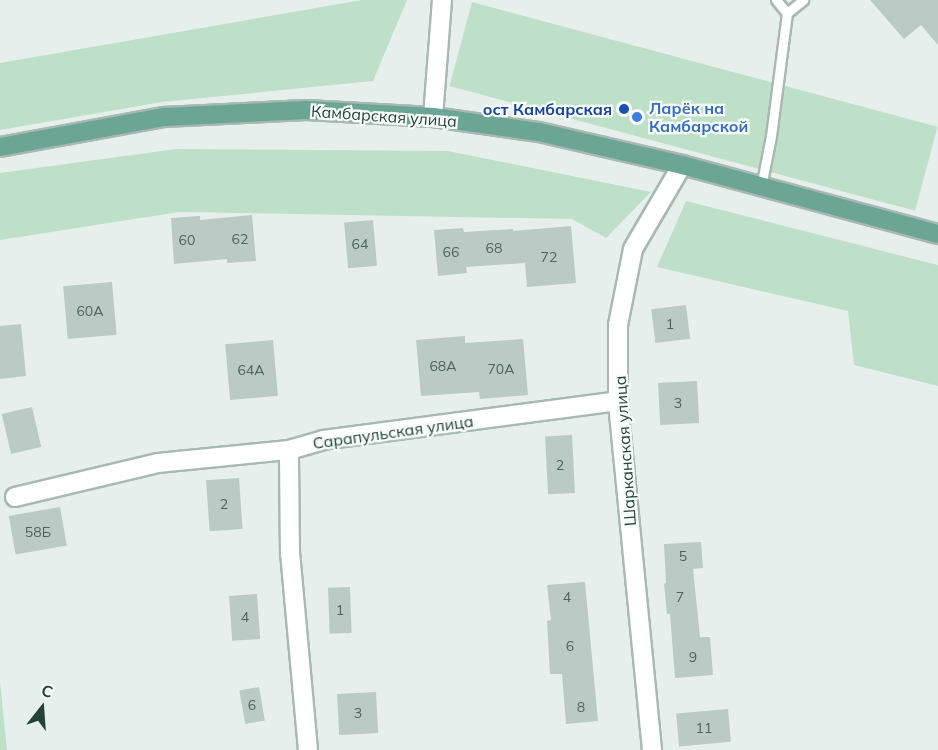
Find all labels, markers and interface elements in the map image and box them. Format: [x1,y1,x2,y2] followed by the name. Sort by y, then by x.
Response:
[649,98,748,136] place label: Ларёк на Камбарской
[483,99,612,119] place label: ост Камбарская
[311,101,457,131] street label: Камбарская улица
[617,102,631,116] marker: ост Камбарская
[630,110,644,124] marker: Ларёк на Камбарской
[232,231,248,247] house number: 62
[179,232,195,248] house number: 60
[352,236,368,252] house number: 64
[486,240,502,256] house number: 68
[443,244,459,260] house number: 66
[541,249,557,265] house number: 72
[76,303,104,319] house number: 60А
[666,316,674,332] house number: 1
[429,358,457,374] house number: 68А
[487,361,515,377] house number: 70А
[237,362,265,378] house number: 64А
[610,375,640,527] street label: Шарканская улица
[674,395,682,411] house number: 3
[311,411,475,453] street label: Сарапульская улица
[556,457,564,473] house number: 2
[220,496,228,512] house number: 2
[25,524,51,540] house number: 58Б
[679,548,687,564] house number: 5
[563,589,571,605] house number: 4
[676,589,684,605] house number: 7
[336,602,344,618] house number: 1
[241,609,249,625] house number: 4
[566,638,574,654] house number: 6
[689,649,697,665] house number: 9
[12,678,72,738] north arrow
[39,680,55,702] text: С
[248,697,256,713] house number: 6
[577,699,585,715] house number: 8
[354,705,362,721] house number: 3
[696,720,712,736] house number: 11

